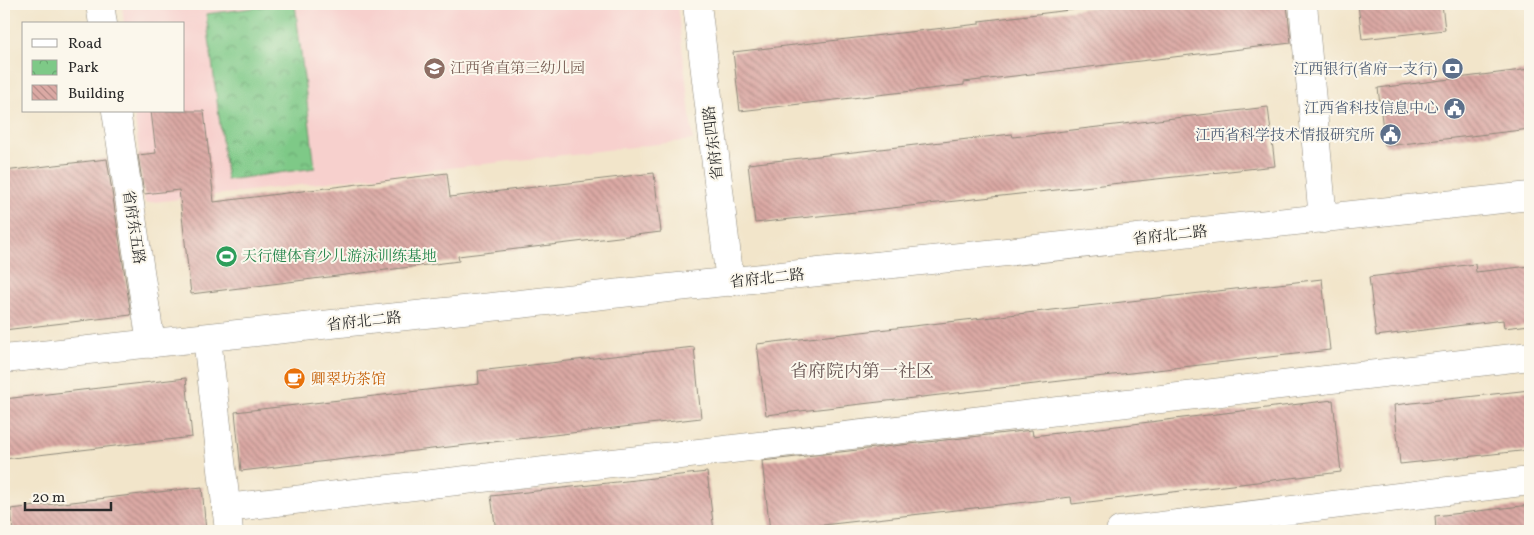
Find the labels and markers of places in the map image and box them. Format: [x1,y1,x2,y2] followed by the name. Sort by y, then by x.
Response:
[422,56,446,80] school or university icon: 江西省直第三幼儿园
[1441,57,1465,81] bank icon: 江西银行(省府一支行)
[450,59,585,80] place label: 江西省直第三幼儿园
[1293,60,1437,81] place label: 江西银行(省府一支行)
[1443,96,1467,120] public building icon: 江西省科技信息中心
[1304,99,1439,120] place label: 江西省科技信息中心
[1379,123,1403,147] public building icon: 江西省科学技术情报研究所
[1195,126,1375,147] place label: 江西省科学技术情报研究所
[214,244,238,268] sports icon: 天行健体育少儿游泳训练基地
[242,247,437,268] place label: 天行健体育少儿游泳训练基地
[283,367,307,391] cafe icon: 卿翠坊茶馆
[311,370,386,391] place label: 卿翠坊茶馆

